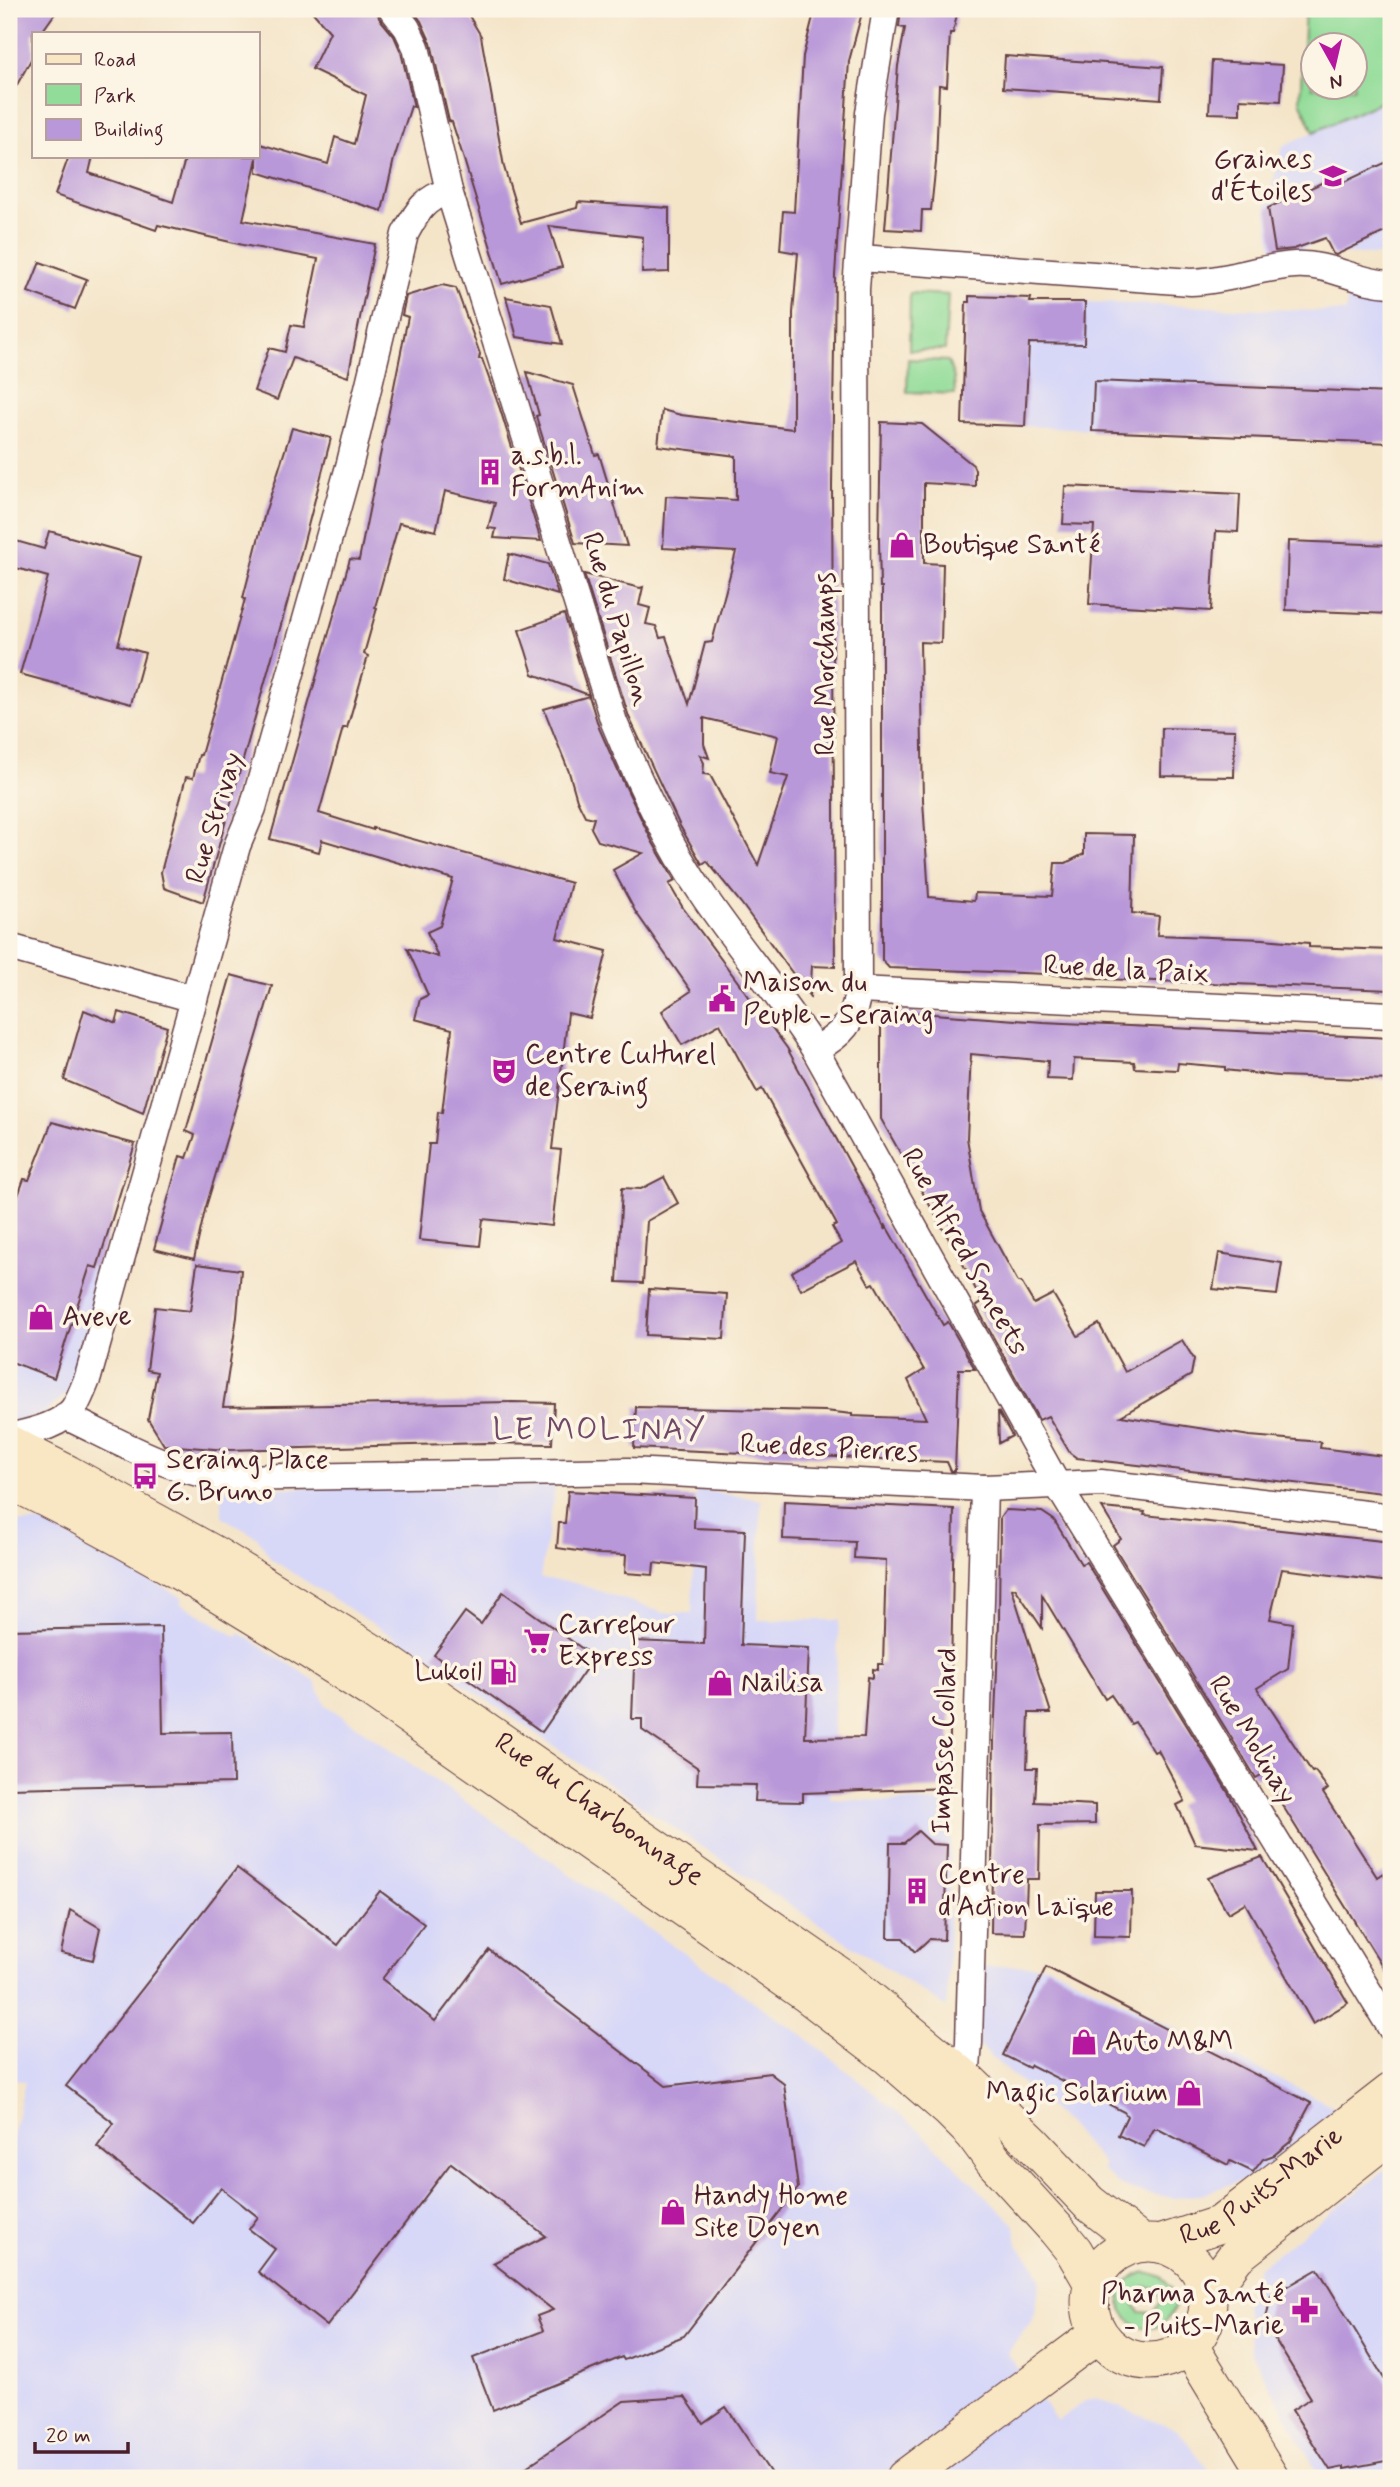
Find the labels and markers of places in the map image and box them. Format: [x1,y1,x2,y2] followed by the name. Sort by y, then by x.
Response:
[1211,142,1312,211] place label: Graines d'Étoiles
[1318,161,1348,191] school or university icon: Graines d'Étoiles
[511,438,645,507] place label: a.s.b.l. FormAnim
[475,457,505,487] building icon: a.s.b.l. FormAnim
[923,527,1100,564] place label: Boutique Santé
[887,530,917,560] shop icon: Boutique Santé
[743,965,933,1034] place label: Maison du Peuple - Seraing
[707,984,737,1014] public building icon: Maison du Peuple - Seraing
[525,1037,716,1109] place label: Centre Culturel de Seraing
[489,1056,519,1086] theatre icon: Centre Culturel de Seraing
[62,1299,132,1336] place label: Aveve
[26,1302,56,1332] shop icon: Aveve
[166,1442,329,1511] place label: Seraing Place G. Bruno
[130,1461,160,1491] bus stop icon: Seraing Place G. Bruno
[558,1607,675,1676] place label: Carrefour Express
[522,1626,552,1656] supermarket icon: Carrefour Express
[414,1654,482,1691] place label: Lukoil
[488,1657,518,1687] fuel station icon: Lukoil
[741,1665,824,1702] place label: Nailisa
[705,1668,735,1698] shop icon: Nailisa
[938,1857,1114,1926] place label: Centre d'Action Laïque
[902,1876,932,1906] building icon: Centre d'Action Laïque
[1105,2024,1233,2061] place label: Auto M&M
[1069,2027,1099,2057] shop icon: Auto M&M
[986,2075,1168,2115] place label: Magic Solarium
[1174,2078,1204,2108] shop icon: Magic Solarium
[694,2178,848,2247] place label: Handy Home Site Doyen
[658,2197,688,2227] shop icon: Handy Home Site Doyen
[1101,2276,1284,2345] place label: Pharma Santé - Puits-Marie
[1290,2295,1320,2325] pharmacy icon: Pharma Santé - Puits-Marie

